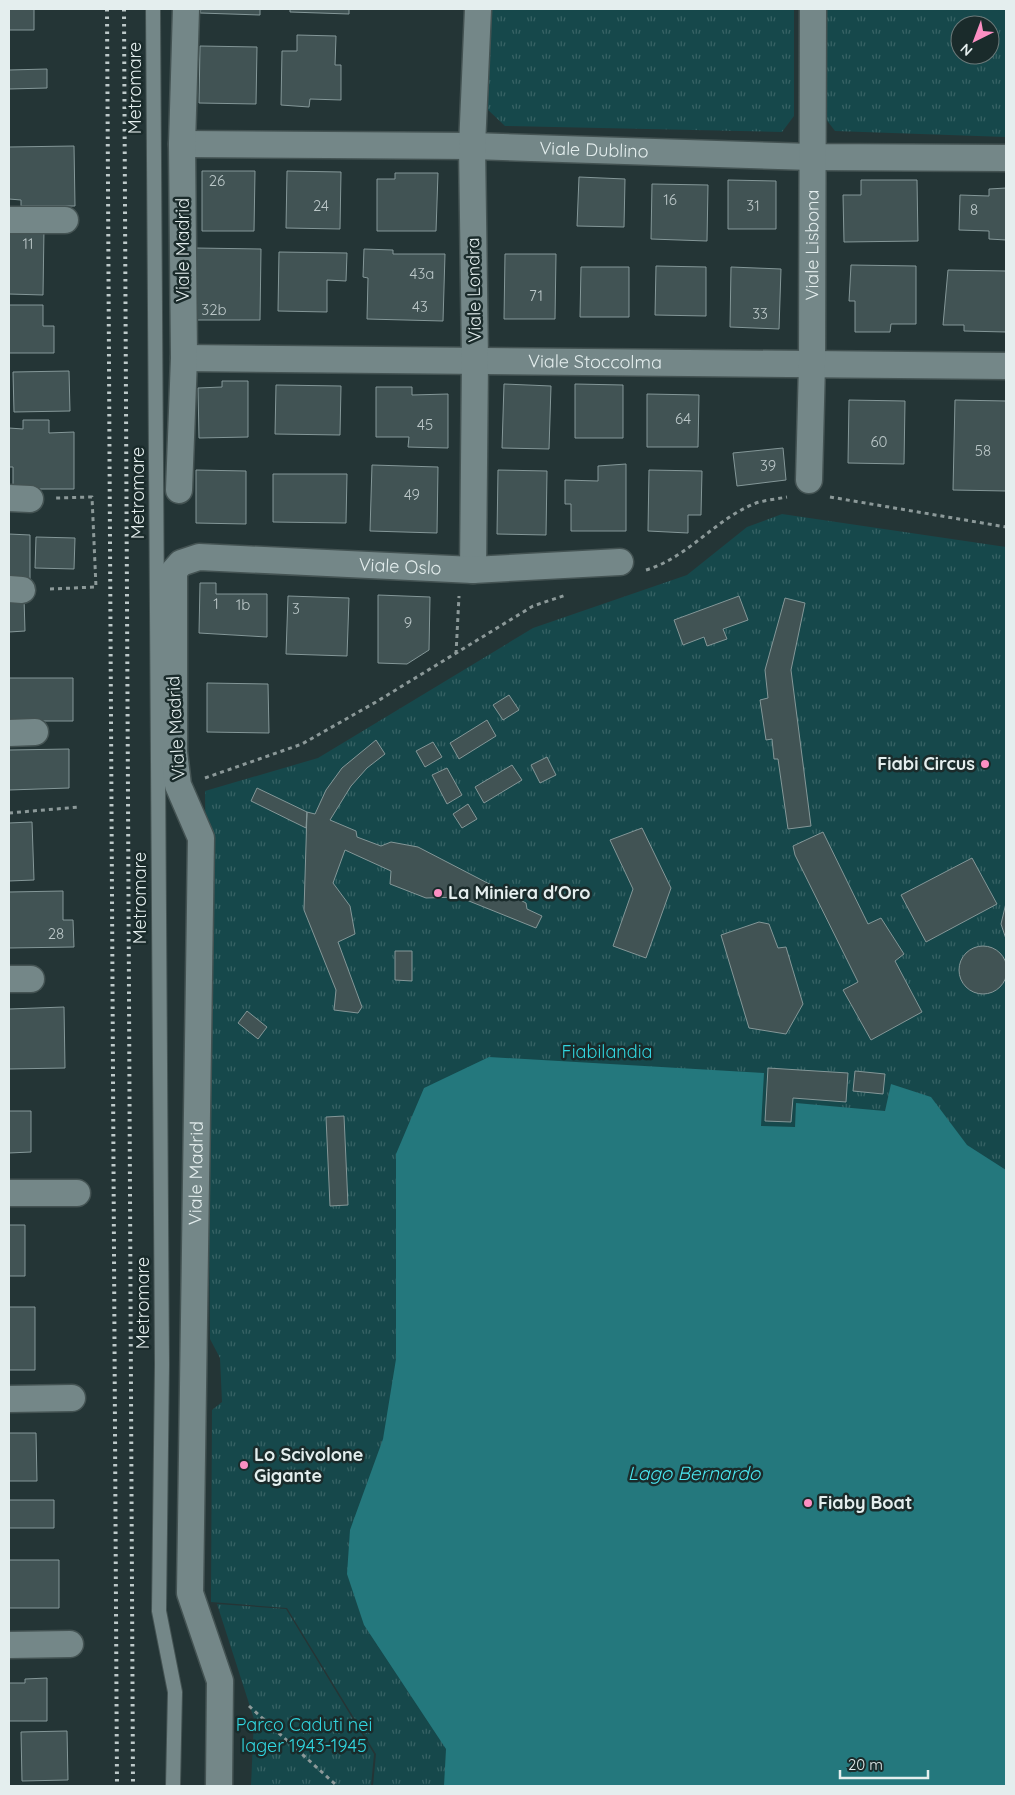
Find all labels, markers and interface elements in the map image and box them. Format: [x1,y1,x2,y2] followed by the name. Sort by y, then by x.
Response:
[950,15,1000,65] north arrow
[956,40,976,60] text: N
[123,42,146,134] street label: Metromare
[539,136,649,163] street label: Viale Dublino
[209,171,225,190] house number: 26
[663,190,677,209] house number: 16
[800,190,823,300] street label: Viale Lisbona
[313,196,329,215] house number: 24
[746,196,760,215] house number: 31
[171,198,194,302] street label: Viale Madrid
[970,200,978,219] house number: 8
[22,234,34,253] house number: 11
[461,237,486,343] street label: Viale Londra
[410,264,434,283] house number: 43a
[529,286,543,305] house number: 71
[412,297,428,316] house number: 43
[201,300,227,319] house number: 32b
[752,304,768,323] house number: 33
[528,349,662,374] street label: Viale Stoccolma
[675,409,691,428] house number: 64
[417,415,433,434] house number: 45
[871,432,888,451] house number: 60
[975,441,991,460] house number: 58
[126,447,149,539] street label: Metromare
[760,456,776,475] house number: 39
[404,485,420,504] house number: 49
[358,553,442,579] street label: Viale Oslo
[213,594,219,613] house number: 1
[236,595,250,614] house number: 1b
[292,599,300,618] house number: 3
[404,613,412,632] house number: 9
[161,675,190,781] street label: Viale Madrid
[877,752,975,775] place label: Fiabi Circus
[979,758,991,770] marker: Fiabi Circus
[128,852,151,944] street label: Metromare
[448,881,590,904] place label: La Miniera d'Oro
[432,887,444,899] marker: La Miniera d'Oro
[48,924,64,943] house number: 28
[562,1040,652,1063] park label: Fiabilandia
[183,1121,208,1225] street label: Viale Madrid
[131,1257,154,1349] street label: Metromare
[254,1443,363,1487] place label: Lo Scivolone Gigante
[238,1459,250,1471] marker: Lo Scivolone Gigante
[628,1461,762,1485] water label: Lago Bernardo
[818,1491,912,1514] place label: Fiaby Boat
[802,1497,814,1509] marker: Fiaby Boat
[236,1713,372,1757] park label: Parco Caduti nei lager 1943-1945
[840,1748,928,1780] scale bar
[848,1755,883,1774] text: 20 m

